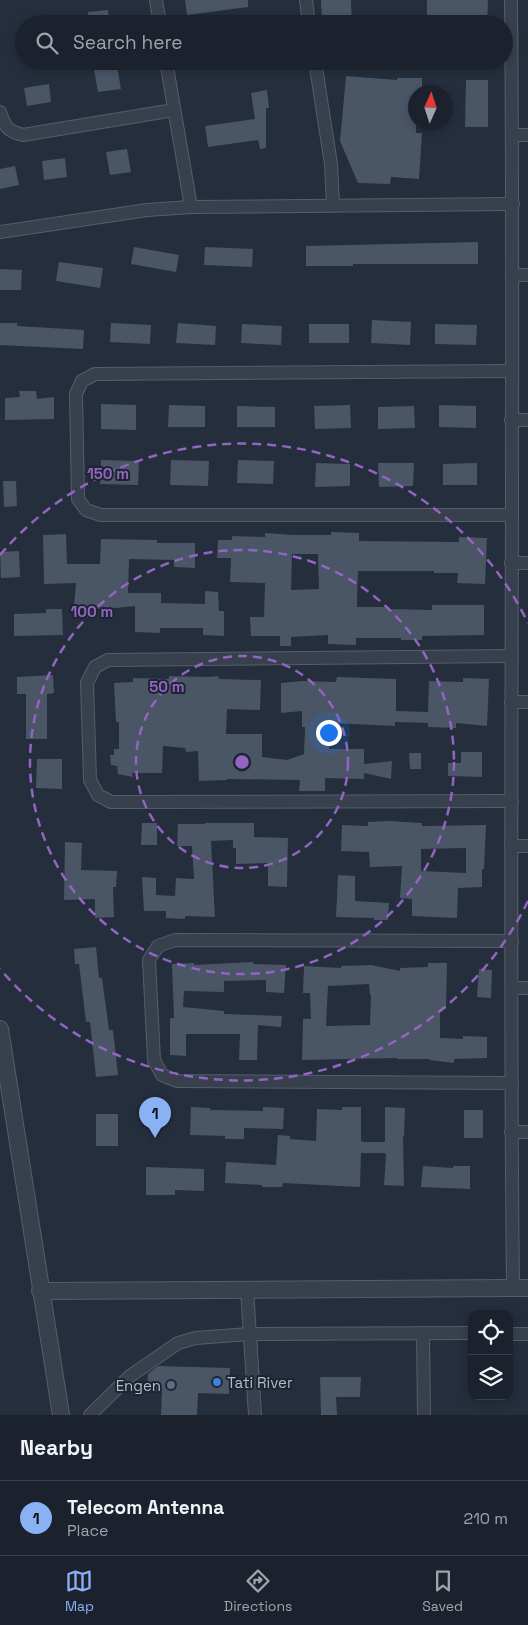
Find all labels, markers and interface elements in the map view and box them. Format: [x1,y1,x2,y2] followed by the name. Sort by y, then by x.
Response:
[15,15,513,70] search box
[33,29,61,57] icon: search
[73,30,183,55] text: Search here
[408,85,453,130] north arrow
[87,464,129,483] text: 150 m
[71,602,113,621] text: 100 m
[149,677,185,696] text: 50 m
[316,720,342,746] your location
[233,753,251,771] centre of rings
[139,1097,171,1138] pin: 1
[468,1310,513,1400] map controls
[468,1310,513,1355] button: locate
[468,1355,513,1400] button: layers
[227,1373,293,1392] place label: Tati River
[116,1376,161,1395] place label: Engen
[211,1376,223,1388] marker: Tati River
[165,1379,177,1391] marker: Engen
[20,1434,93,1461] text: Nearby
[67,1495,224,1520] text: Telecom Antenna
[32,1508,40,1529] text: 1
[464,1508,508,1529] text: 210 m
[67,1520,109,1541] text: Place
[65,1567,94,1615] tab: Map
[224,1567,292,1615] tab: Directions
[422,1567,463,1615] tab: Saved

